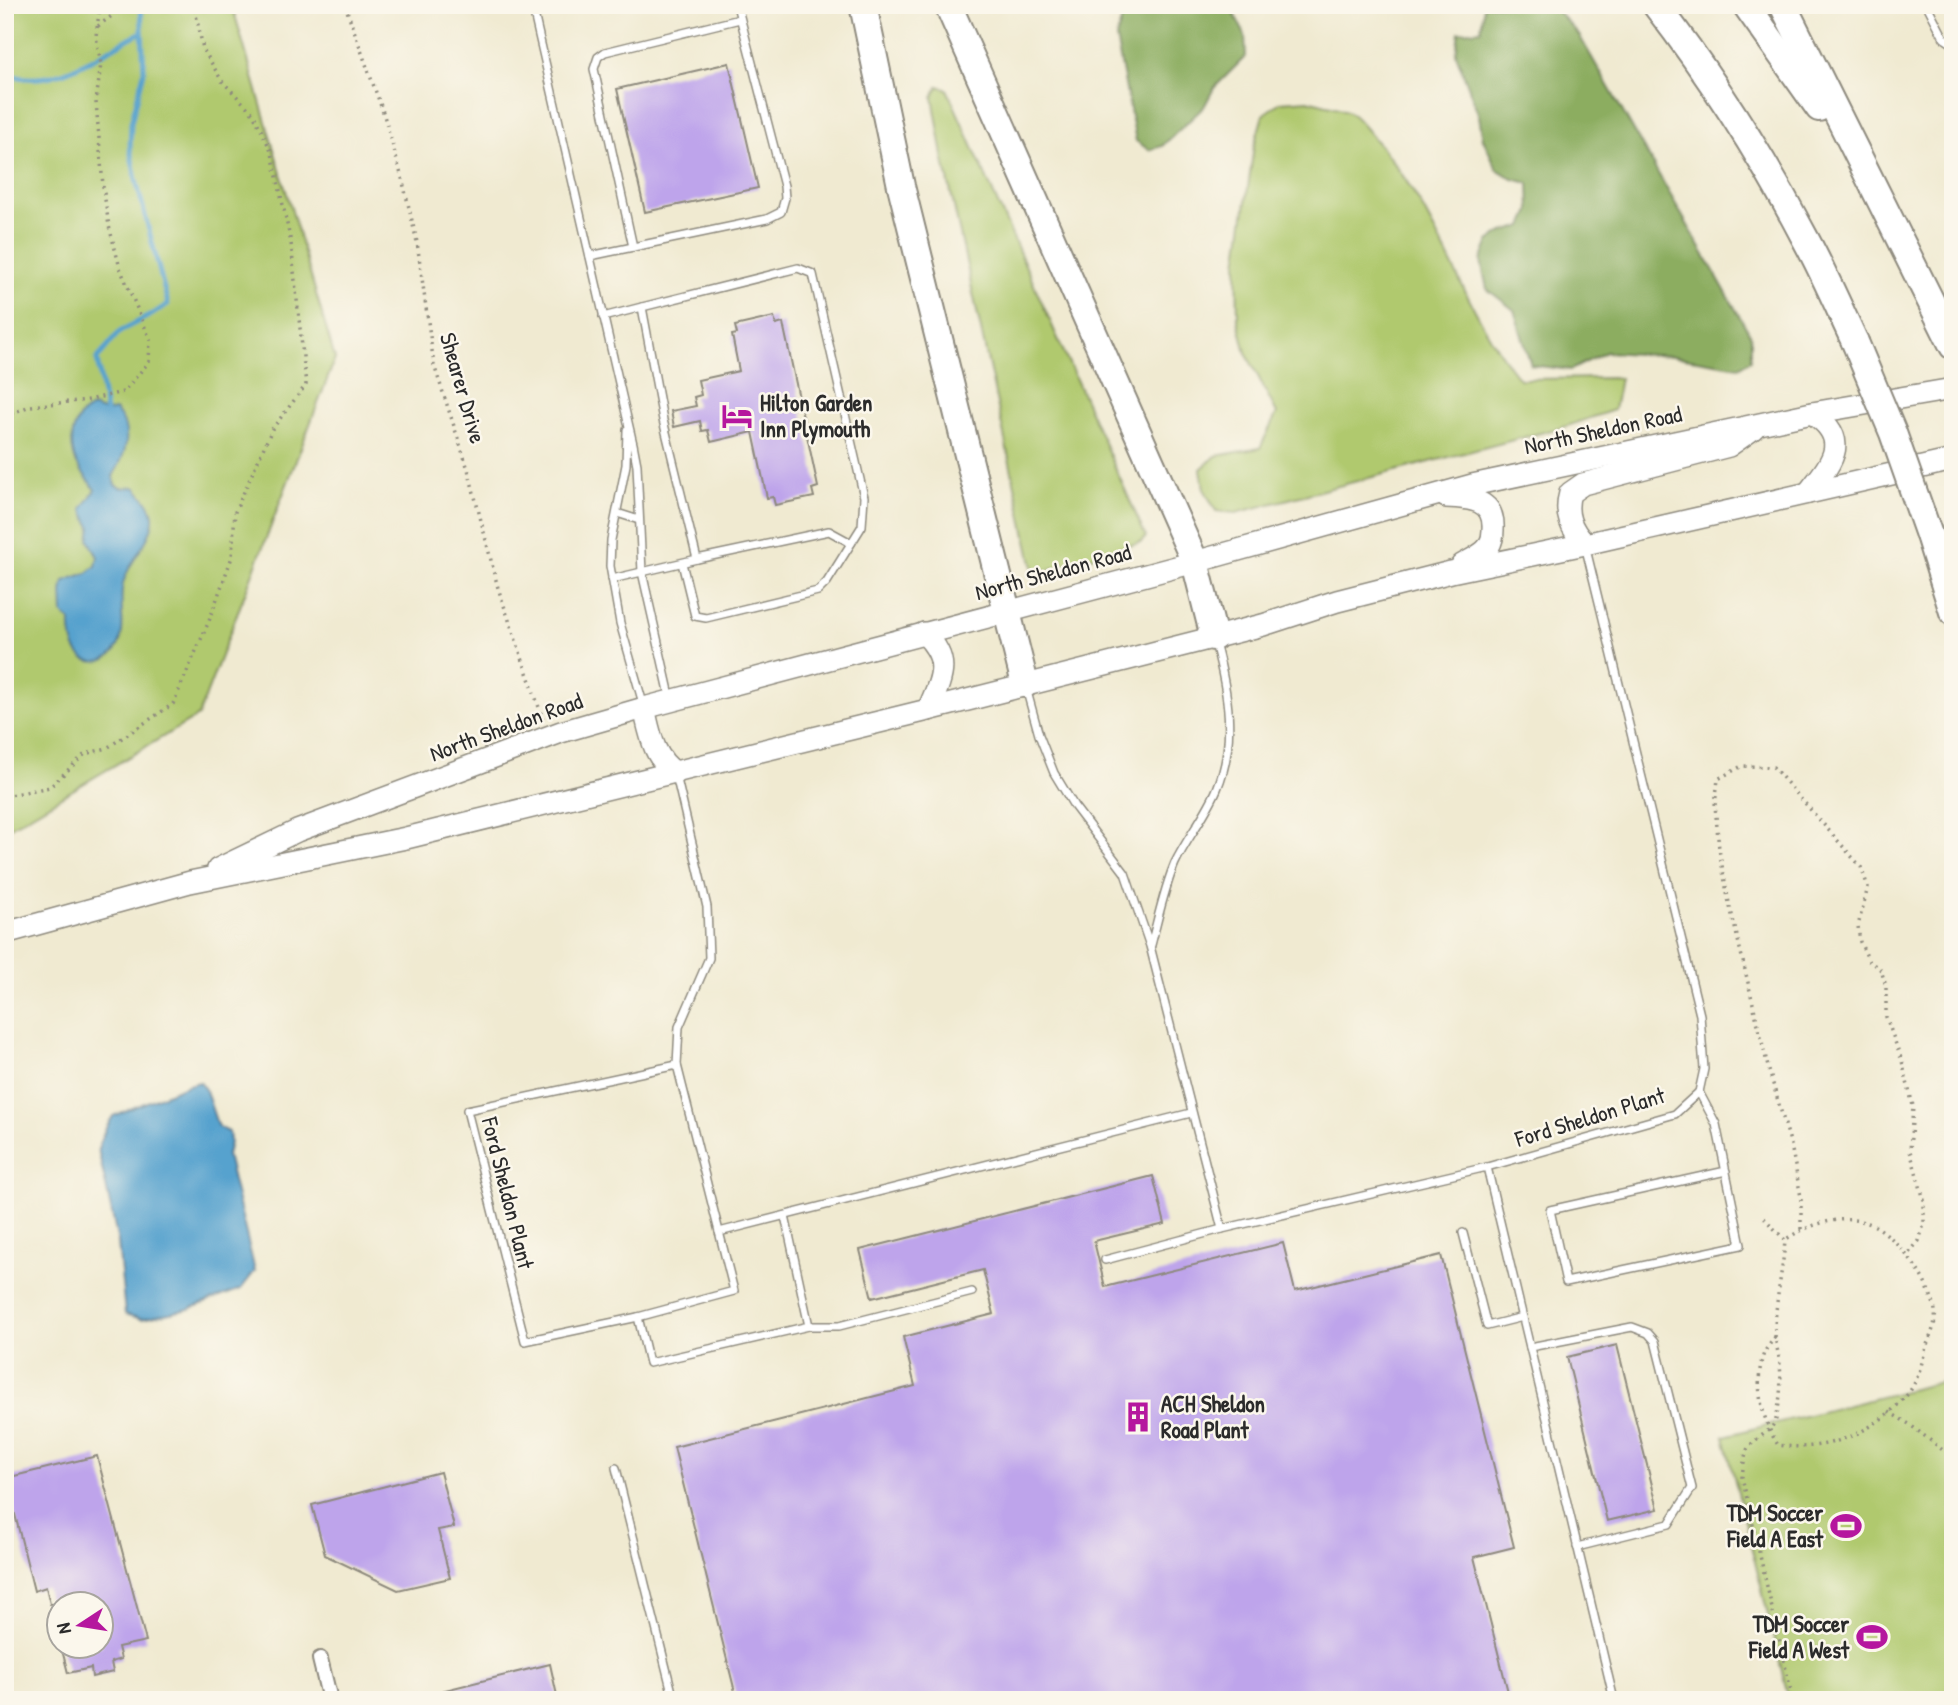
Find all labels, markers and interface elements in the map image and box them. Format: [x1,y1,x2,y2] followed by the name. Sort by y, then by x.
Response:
[433,329,494,447] street label: Shearer Drive
[760,387,872,445] place label: Hilton Garden Inn Plymouth
[1521,398,1685,461] street label: North Sheldon Road
[720,399,754,433] hotel icon: Hilton Garden Inn Plymouth
[971,536,1134,607] street label: North Sheldon Road
[425,685,586,769] street label: North Sheldon Road
[1510,1079,1670,1154] street label: Ford Sheldon Plant
[474,1113,543,1273] street label: Ford Sheldon Plant
[1161,1388,1265,1445] place label: ACH Sheldon Road Plant
[1121,1400,1155,1434] building icon: ACH Sheldon Road Plant
[1726,1497,1824,1554] place label: TDM Soccer Field A East
[1829,1509,1863,1543] sports icon: TDM Soccer Field A East
[46,1590,116,1660] north arrow
[1748,1608,1850,1665] place label: TDM Soccer Field A West
[1855,1620,1889,1654] sports icon: TDM Soccer Field A West
[50,1621,77,1636] text: N

